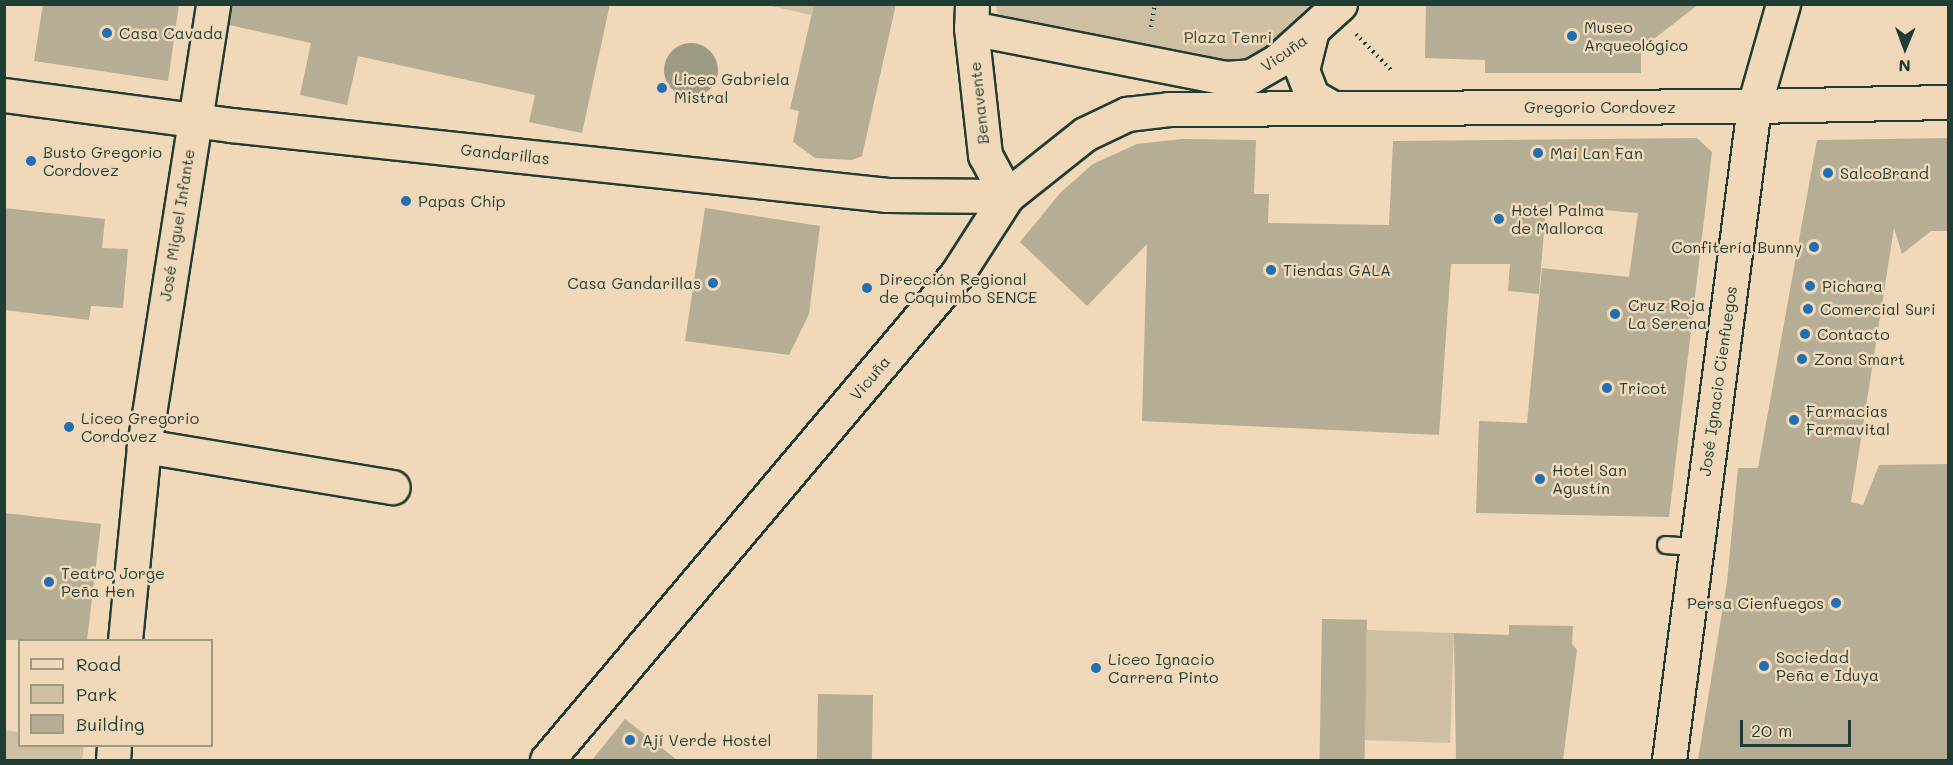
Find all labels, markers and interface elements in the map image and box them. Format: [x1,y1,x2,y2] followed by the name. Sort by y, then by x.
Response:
[1584,17,1688,55] place label: Museo Arqueológico
[1875,18,1935,78] north arrow
[119,23,223,43] place label: Casa Cavada
[100,26,114,40] marker: Casa Cavada
[1184,27,1272,47] park label: Plaza Tenri
[1565,29,1579,43] marker: Museo Arqueológico
[1257,30,1311,76] street label: Vicuña
[1898,56,1911,77] text: N
[965,61,993,145] street label: Benavente
[674,69,790,107] place label: Liceo Gabriela Mistral
[655,81,669,95] marker: Liceo Gabriela Mistral
[1524,97,1676,117] street label: Gregorio Cordovez
[459,140,551,168] street label: Gandarillas
[43,142,162,180] place label: Busto Gregorio Cordovez
[1550,143,1643,163] place label: Mai Lan Fan
[1531,146,1545,160] marker: Mai Lan Fan
[155,148,199,302] street label: José Miguel Infante
[24,154,38,168] marker: Busto Gregorio Cordovez
[1840,163,1929,183] place label: SalcoBrand
[1821,166,1835,180] marker: SalcoBrand
[418,191,506,211] place label: Papas Chip
[399,194,413,208] marker: Papas Chip
[1511,200,1604,238] place label: Hotel Palma de Mallorca
[1492,212,1506,226] marker: Hotel Palma de Mallorca
[1671,237,1802,257] place label: Confitería Bunny
[1807,240,1821,254] marker: Confitería Bunny
[1283,260,1391,280] place label: Tiendas GALA
[1264,263,1278,277] marker: Tiendas GALA
[879,269,1037,307] place label: Dirección Regional de Coquimbo SENCE
[567,273,701,293] place label: Casa Gandarillas
[706,276,720,290] marker: Casa Gandarillas
[1822,276,1883,296] place label: Pichara
[1803,279,1817,293] marker: Pichara
[860,281,874,295] marker: Dirección Regional de Coquimbo SENCE
[1695,285,1741,477] street label: José Ignacio Cienfuegos
[1628,295,1707,333] place label: Cruz Roja La Serena
[1820,299,1936,319] place label: Comercial Suri
[1801,302,1815,316] marker: Comercial Suri
[1606,305,1624,323] marker: Cruz Roja La Serena
[1817,324,1890,344] place label: Contacto
[1798,327,1812,341] marker: Contacto
[1814,349,1905,369] place label: Zona Smart
[846,352,894,404] street label: Vicuña
[1795,352,1809,366] marker: Zona Smart
[1619,378,1667,398] place label: Tricot
[1600,381,1614,395] marker: Tricot
[1806,401,1890,439] place label: Farmacias Farmavital
[81,408,199,446] place label: Liceo Gregorio Cordovez
[1787,413,1801,427] marker: Farmacias Farmavital
[62,420,76,434] marker: Liceo Gregorio Cordovez
[1552,460,1627,498] place label: Hotel San Agustín
[1533,472,1547,486] marker: Hotel San Agustín
[61,563,165,601] place label: Teatro Jorge Peña Hen
[42,575,56,589] marker: Teatro Jorge Peña Hen
[1687,593,1824,613] place label: Persa Cienfuegos
[1829,596,1843,610] marker: Persa Cienfuegos
[18,639,213,747] legend
[1776,647,1879,685] place label: Sociedad Peña e Iduya
[1108,649,1219,687] place label: Liceo Ignacio Carrera Pinto
[76,652,121,676] text: Road
[1757,659,1771,673] marker: Sociedad Peña e Iduya
[1089,661,1103,675] marker: Liceo Ignacio Carrera Pinto
[76,682,117,706] text: Park
[1743,708,1854,746] scale bar
[76,712,144,736] text: Building
[1751,718,1792,742] text: 20 m
[642,730,772,750] place label: Ají Verde Hostel
[623,733,637,747] marker: Ají Verde Hostel

